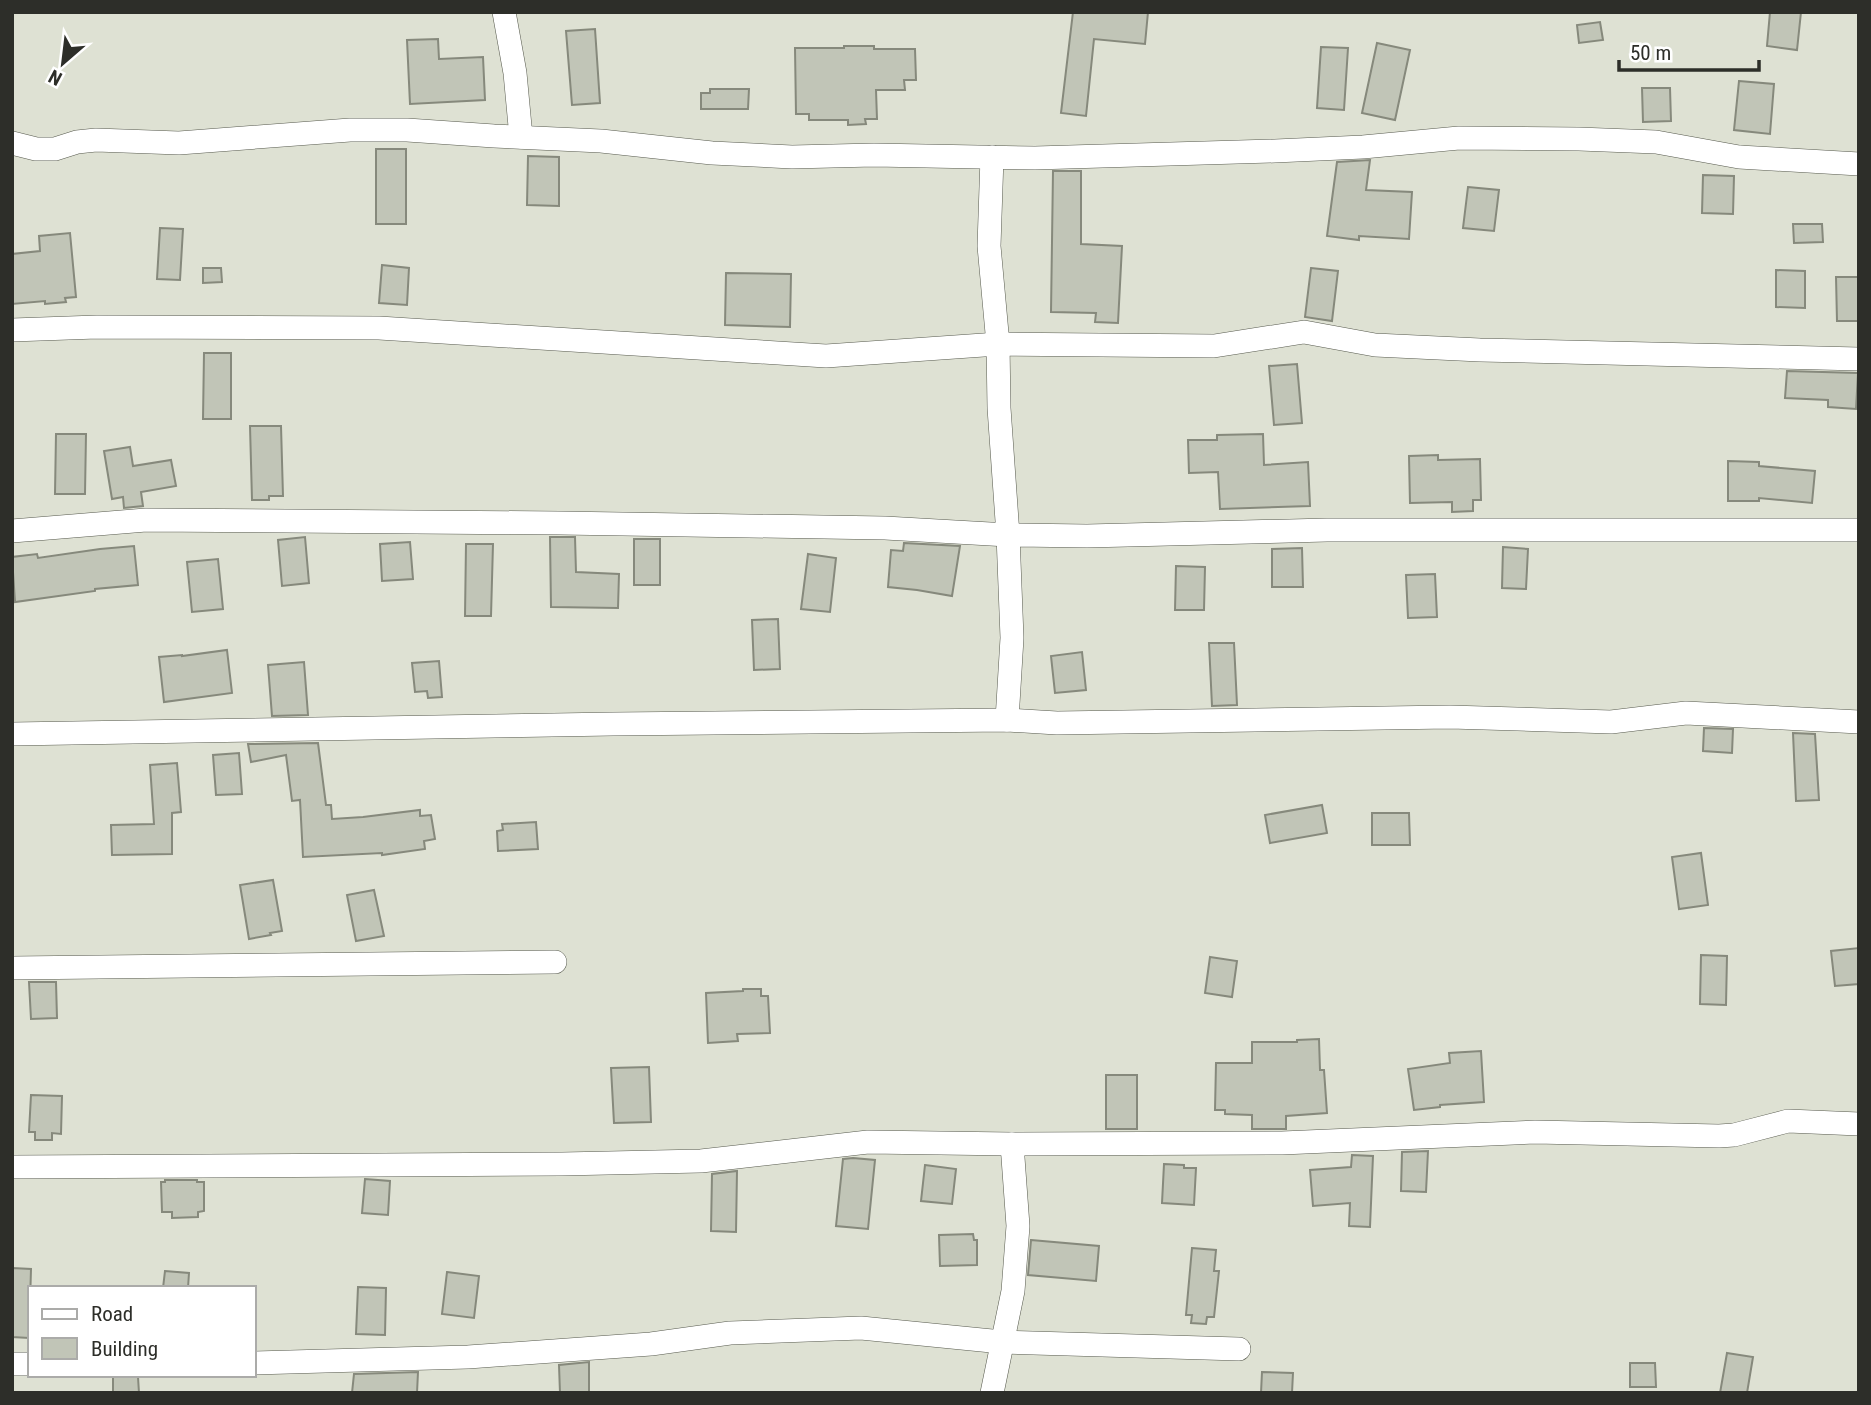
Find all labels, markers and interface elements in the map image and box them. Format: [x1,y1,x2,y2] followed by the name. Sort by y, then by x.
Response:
[28,28,98,98] north arrow
[1619,28,1759,72] scale bar
[1630,41,1671,65] text: 50 m
[45,65,66,90] text: N
[28,1286,256,1377] legend
[91,1302,133,1326] text: Road
[91,1337,158,1361] text: Building

